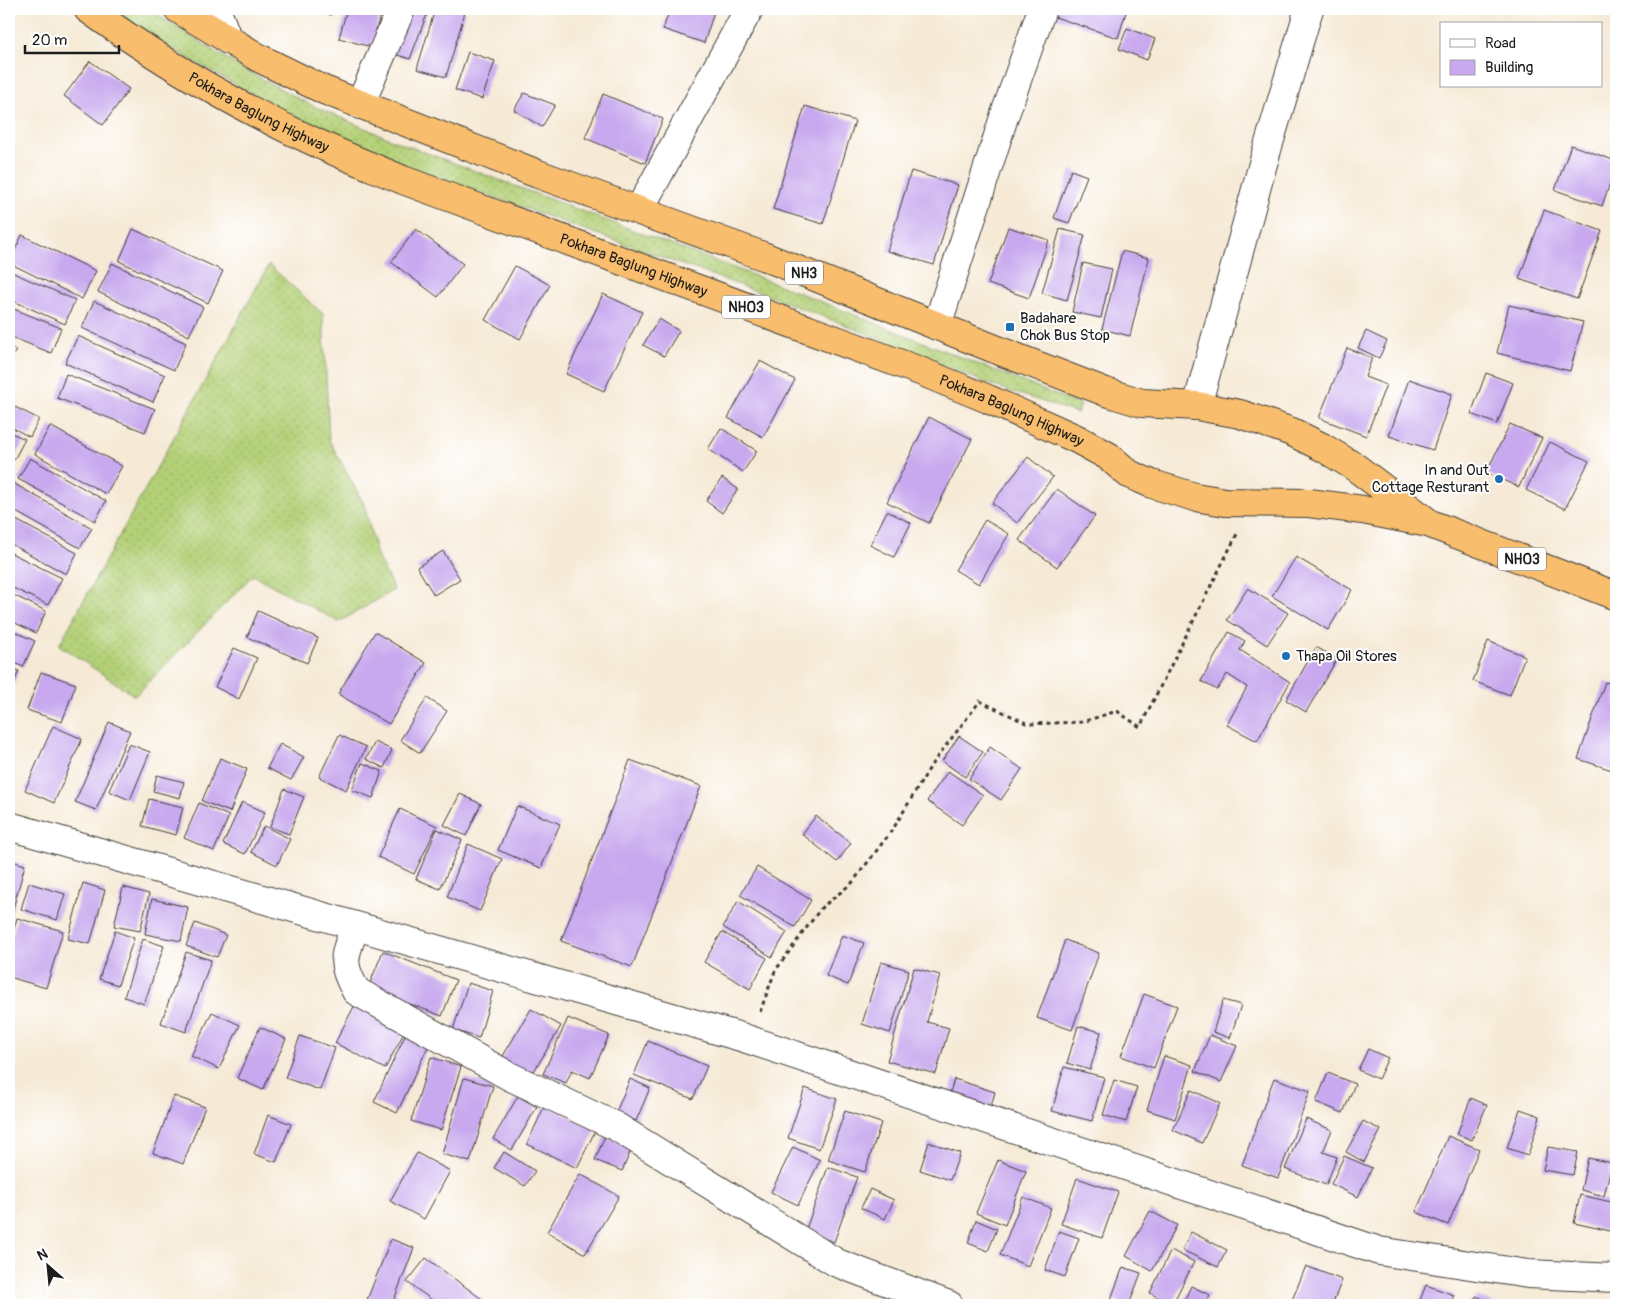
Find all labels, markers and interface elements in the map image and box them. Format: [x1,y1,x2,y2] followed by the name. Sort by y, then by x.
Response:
[25,22,119,54] scale bar
[1440,22,1602,88] legend
[32,31,67,50] text: 20 m
[1485,34,1516,53] text: Road
[1485,58,1533,77] text: Building
[185,68,332,158] street label: Pokhara Baglung Highway
[557,230,710,302] street label: Pokhara Baglung Highway
[785,262,823,284] road number: NH3
[722,296,770,318] road number: NH03
[1020,309,1110,345] place label: Badahare Chok Bus Stop
[1004,321,1016,333] marker: Badahare Chok Bus Stop
[936,371,1088,451] street label: Pokhara Baglung Highway
[1372,461,1490,497] place label: In and Out Cottage Resturant
[1493,473,1505,485] marker: In and Out Cottage Resturant
[1498,548,1546,570] road number: NH03
[1296,647,1397,666] place label: Thapa Oil Stores
[1280,650,1292,662] marker: Thapa Oil Stores
[22,1242,72,1292] north arrow
[34,1245,50,1265] text: N

